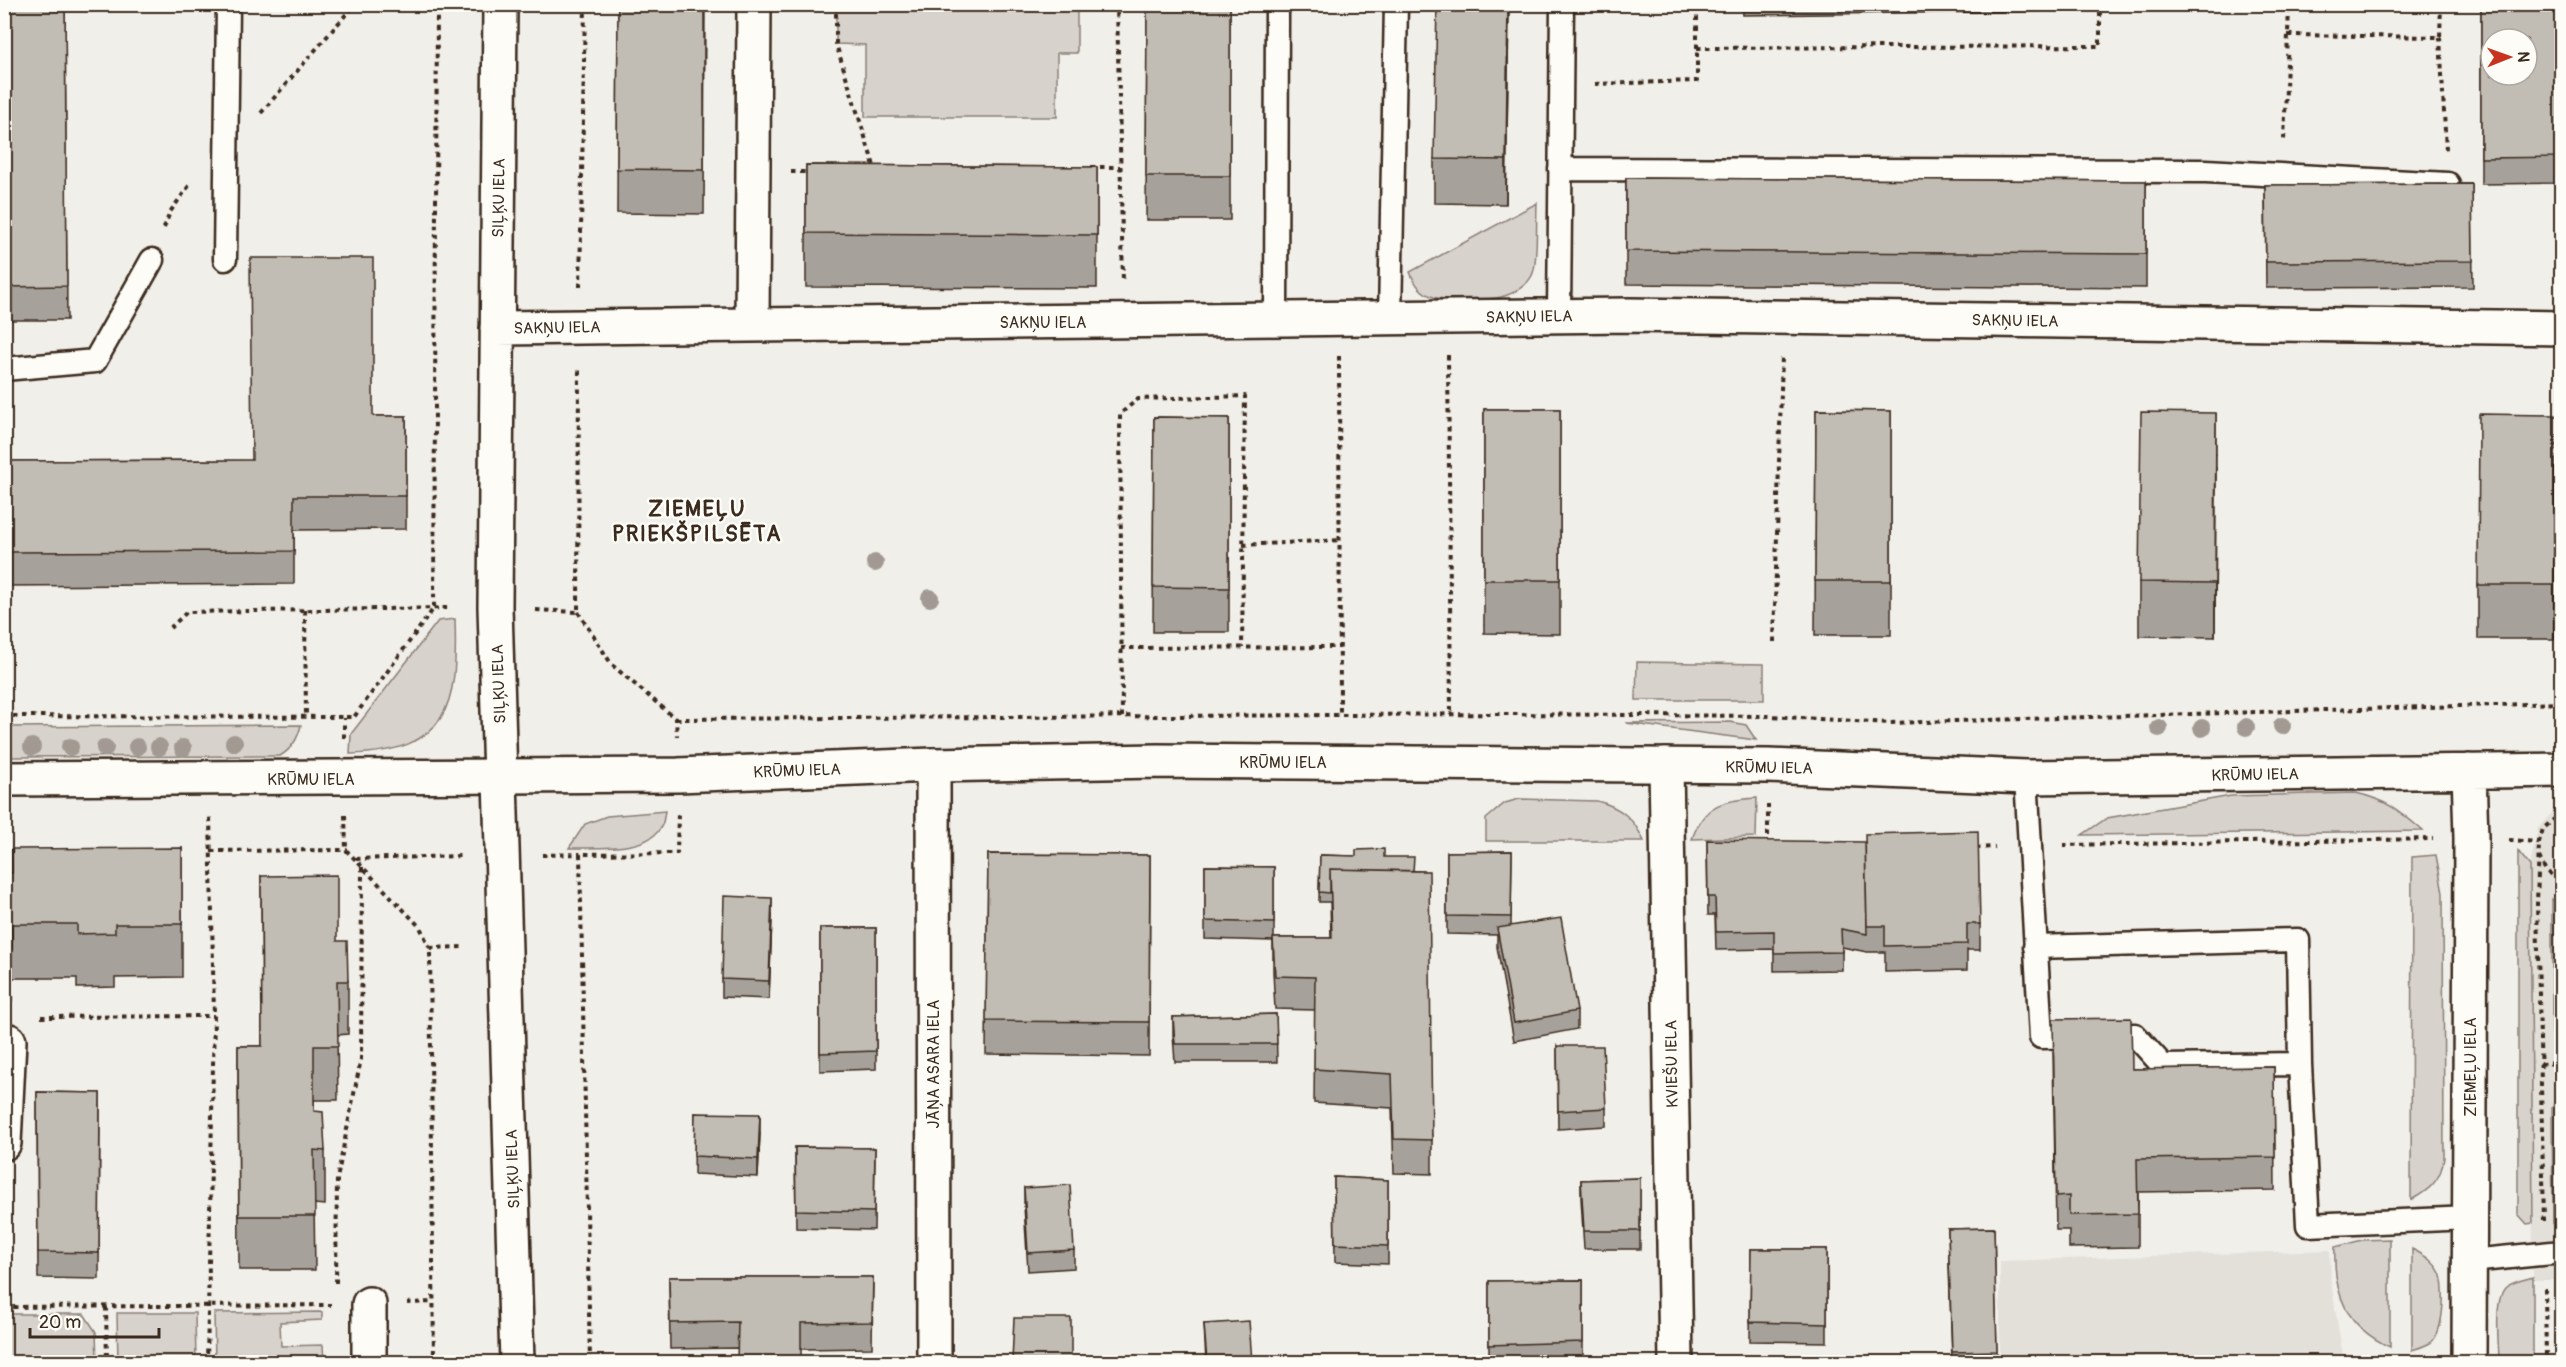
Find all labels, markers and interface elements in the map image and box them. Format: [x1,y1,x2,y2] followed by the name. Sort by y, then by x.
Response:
[2479,27,2539,87] north arrow
[2513,51,2533,63] text: N
[488,158,510,238] street label: SIĻĶU IELA
[1485,306,1573,328] street label: SAKŅU IELA
[1971,310,2059,332] street label: SAKŅU IELA
[1000,313,1086,333] street label: SAKŅU IELA
[513,317,601,339] street label: SAKŅU IELA
[612,495,782,548] district label: ZIEMEĻU PRIEKŠPILSĒTA
[488,644,510,724] street label: SIĻĶU IELA
[1239,753,1327,773] street label: KRŪMU IELA
[1725,757,1813,779] street label: KRŪMU IELA
[753,759,841,783] street label: KRŪMU IELA
[2211,764,2299,786] street label: KRŪMU IELA
[267,770,355,790] street label: KRŪMU IELA
[924,1000,944,1128] street label: JĀŅA ASARA IELA
[2461,1017,2481,1117] street label: ZIEMEĻU IELA
[1660,1020,1683,1108] street label: KVIEŠU IELA
[502,1129,524,1209] street label: SIĻĶU IELA
[30,1301,159,1339] scale bar
[39,1311,81,1334] text: 20 m

